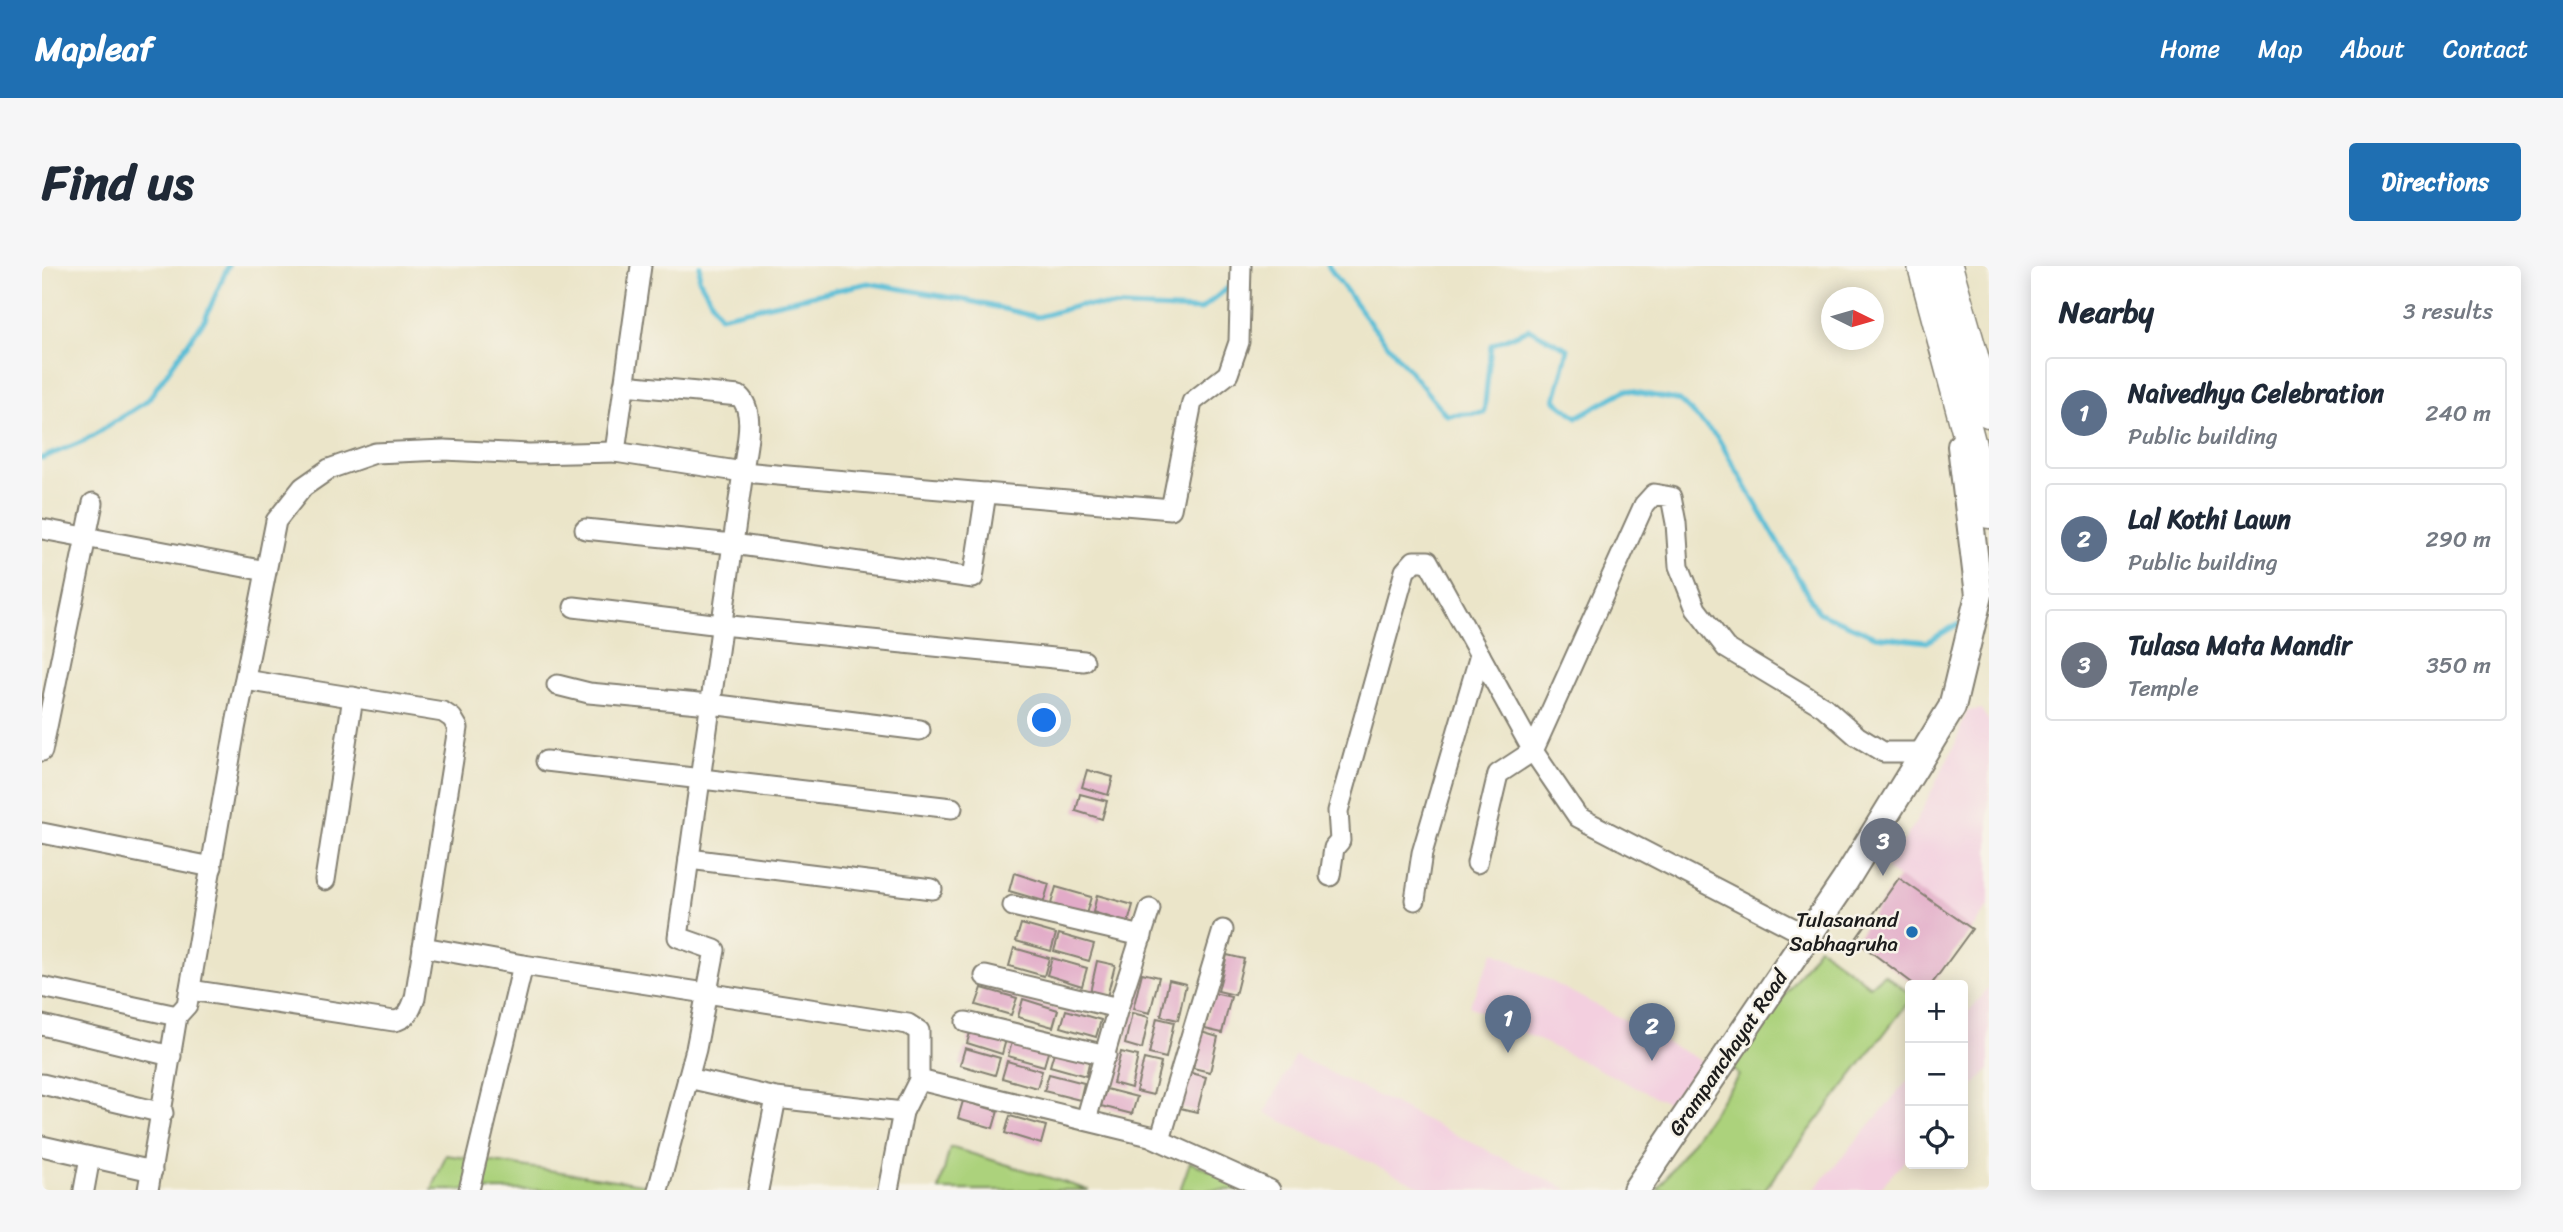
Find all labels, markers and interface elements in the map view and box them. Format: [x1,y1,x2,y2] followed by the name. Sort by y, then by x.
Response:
[35,20,153,78] text: Mapleaf
[2160,28,2220,70] text: Home
[2258,28,2302,70] text: Map
[2340,28,2405,70] text: About
[2443,28,2528,70] text: Contact
[42,139,194,226] text: Find us
[2349,143,2521,221] button: Directions
[2059,285,2154,339] text: Nearby
[1821,287,1884,350] north arrow
[2403,291,2493,332] text: 3 results
[2128,370,2384,416] text: Naivedhya Celebration
[2079,393,2089,434] text: 1
[2425,393,2491,434] text: 240 m
[2128,416,2278,457] text: Public building
[2128,496,2291,542] text: Lal Kothi Lawn
[2077,519,2091,560] text: 2
[2425,519,2491,560] text: 290 m
[2128,542,2278,583] text: Public building
[2128,622,2352,668] text: Tulasa Mata Mandir
[2078,645,2090,686] text: 3
[2426,645,2491,686] text: 350 m
[2128,668,2199,709] text: Temple
[1027,703,1061,737] your location
[1860,818,1906,876] pin: 3
[1789,901,1900,963] place label: Tulasanand Sabhagruha
[1904,924,1920,940] marker: Tulasanand Sabhagruha
[1658,960,1799,1144] street label: Grampanchayat Road
[1905,980,1968,1169] map controls
[1905,980,1968,1043] button: +
[1485,995,1531,1053] pin: 1
[1629,1003,1675,1061] pin: 2
[1905,1043,1968,1106] button: −
[1905,1106,1968,1169] button: locate

